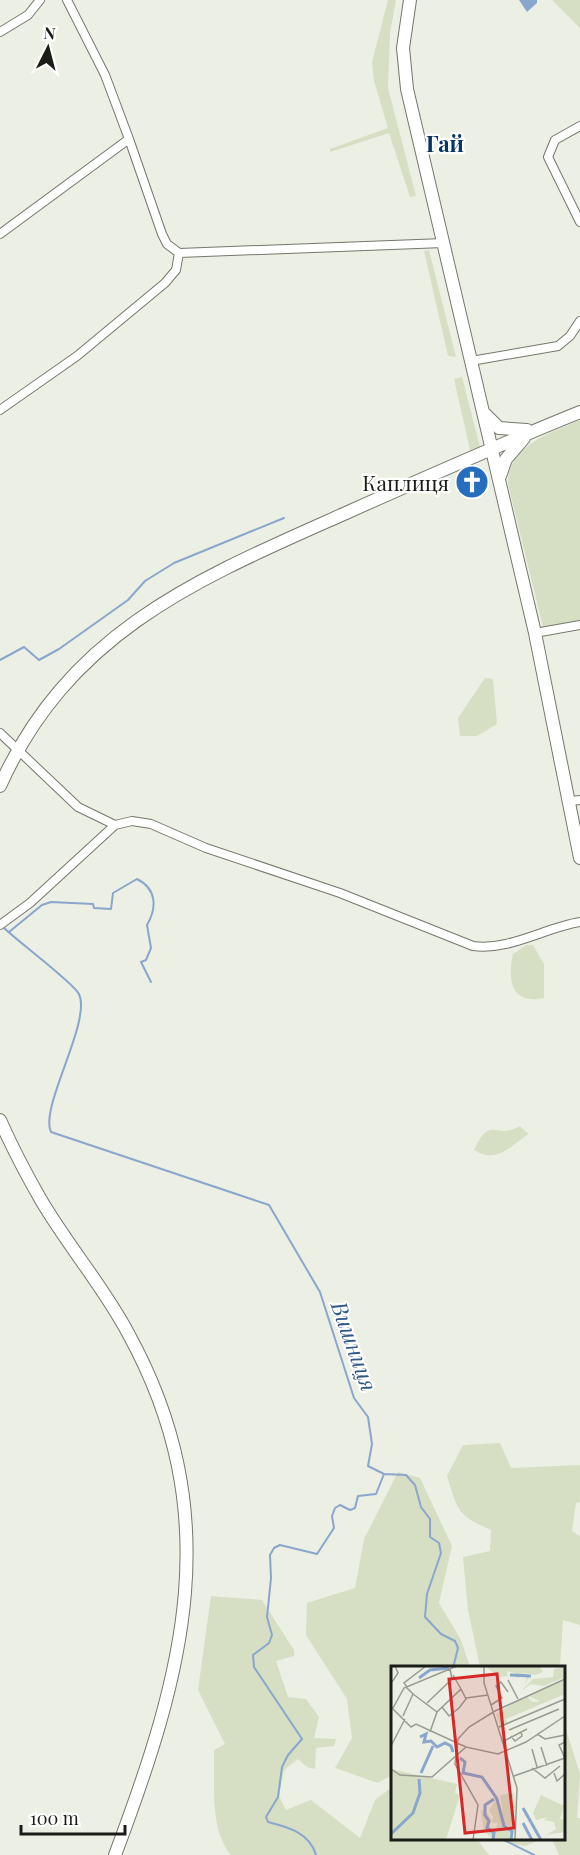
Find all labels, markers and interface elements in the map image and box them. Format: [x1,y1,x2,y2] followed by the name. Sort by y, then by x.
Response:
[18,18,78,78] north arrow
[43,22,57,44] text: N
[426,128,464,158] district label: Гай
[454,464,490,500] church icon: Каплиця
[362,468,449,496] place label: Каплиця
[325,1296,385,1395] water label: Вишниця
[391,1666,565,1840] inset map
[21,1798,124,1836] scale bar
[30,1806,79,1830] text: 100 m

